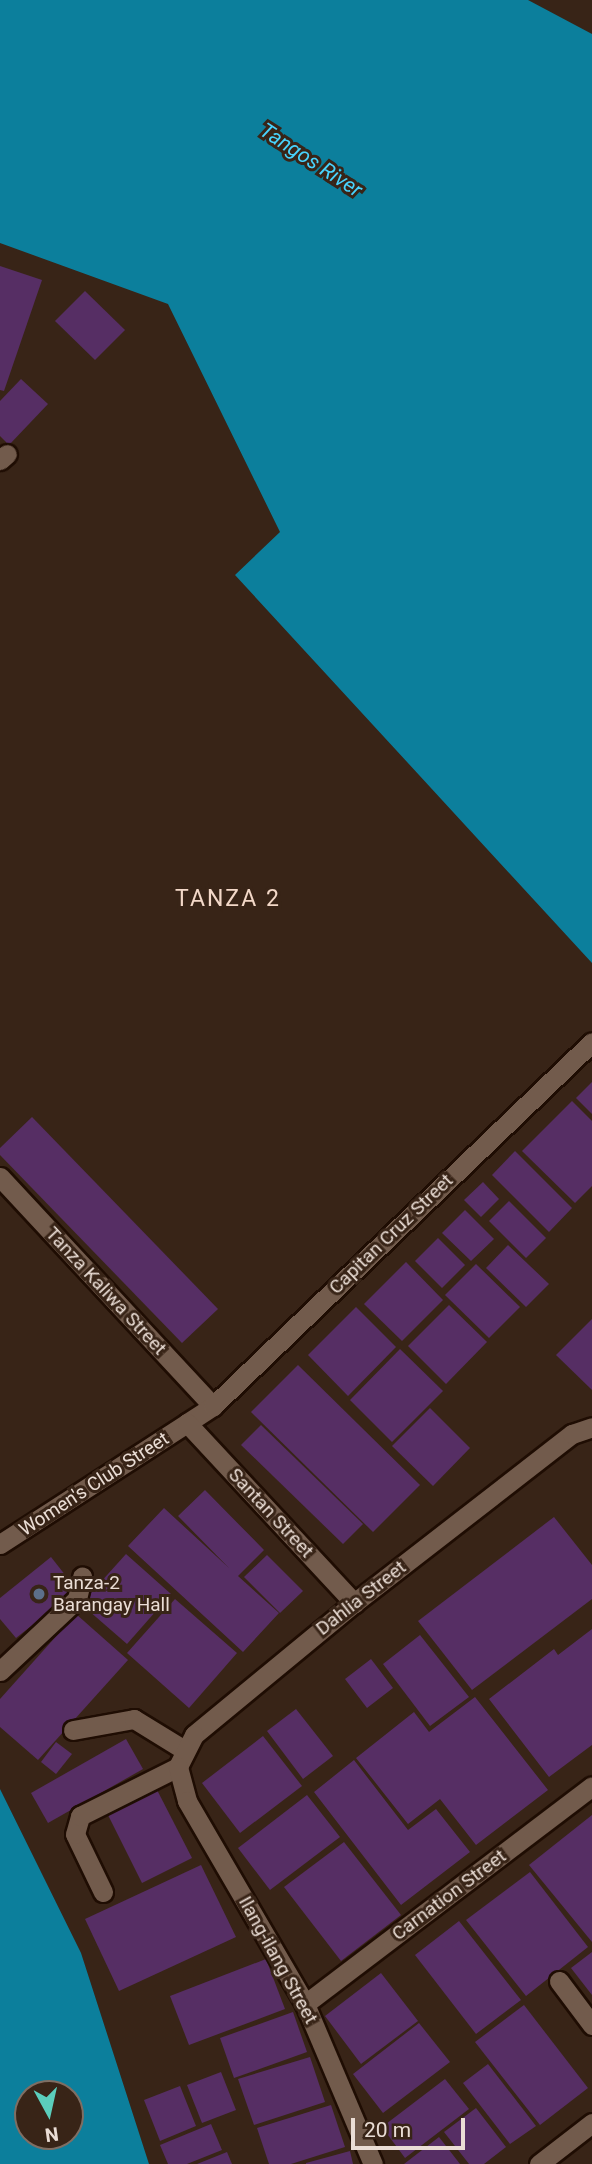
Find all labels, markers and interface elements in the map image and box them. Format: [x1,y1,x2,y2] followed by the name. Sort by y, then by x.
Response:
[255,118,367,202] water label: Tangos River
[176,885,280,913] district label: TANZA 2
[324,1169,458,1299] street label: Capitan Cruz Street
[41,1222,171,1360] street label: Tanza Kaliwa Street
[15,1427,173,1541] street label: Women's Club Street
[224,1464,318,1562] street label: Santan Street
[312,1556,410,1640] street label: Dahlia Street
[53,1572,170,1616] place label: Tanza-2 Barangay Hall
[31,1586,47,1602] marker: Tanza-2 Barangay Hall
[387,1845,511,1945] street label: Carnation Street
[234,1892,322,2028] street label: Ilang-ilang Street
[14,2080,84,2150] north arrow
[354,2104,468,2148] scale bar
[364,2118,411,2142] text: 20 m
[43,2122,60,2147] text: N

